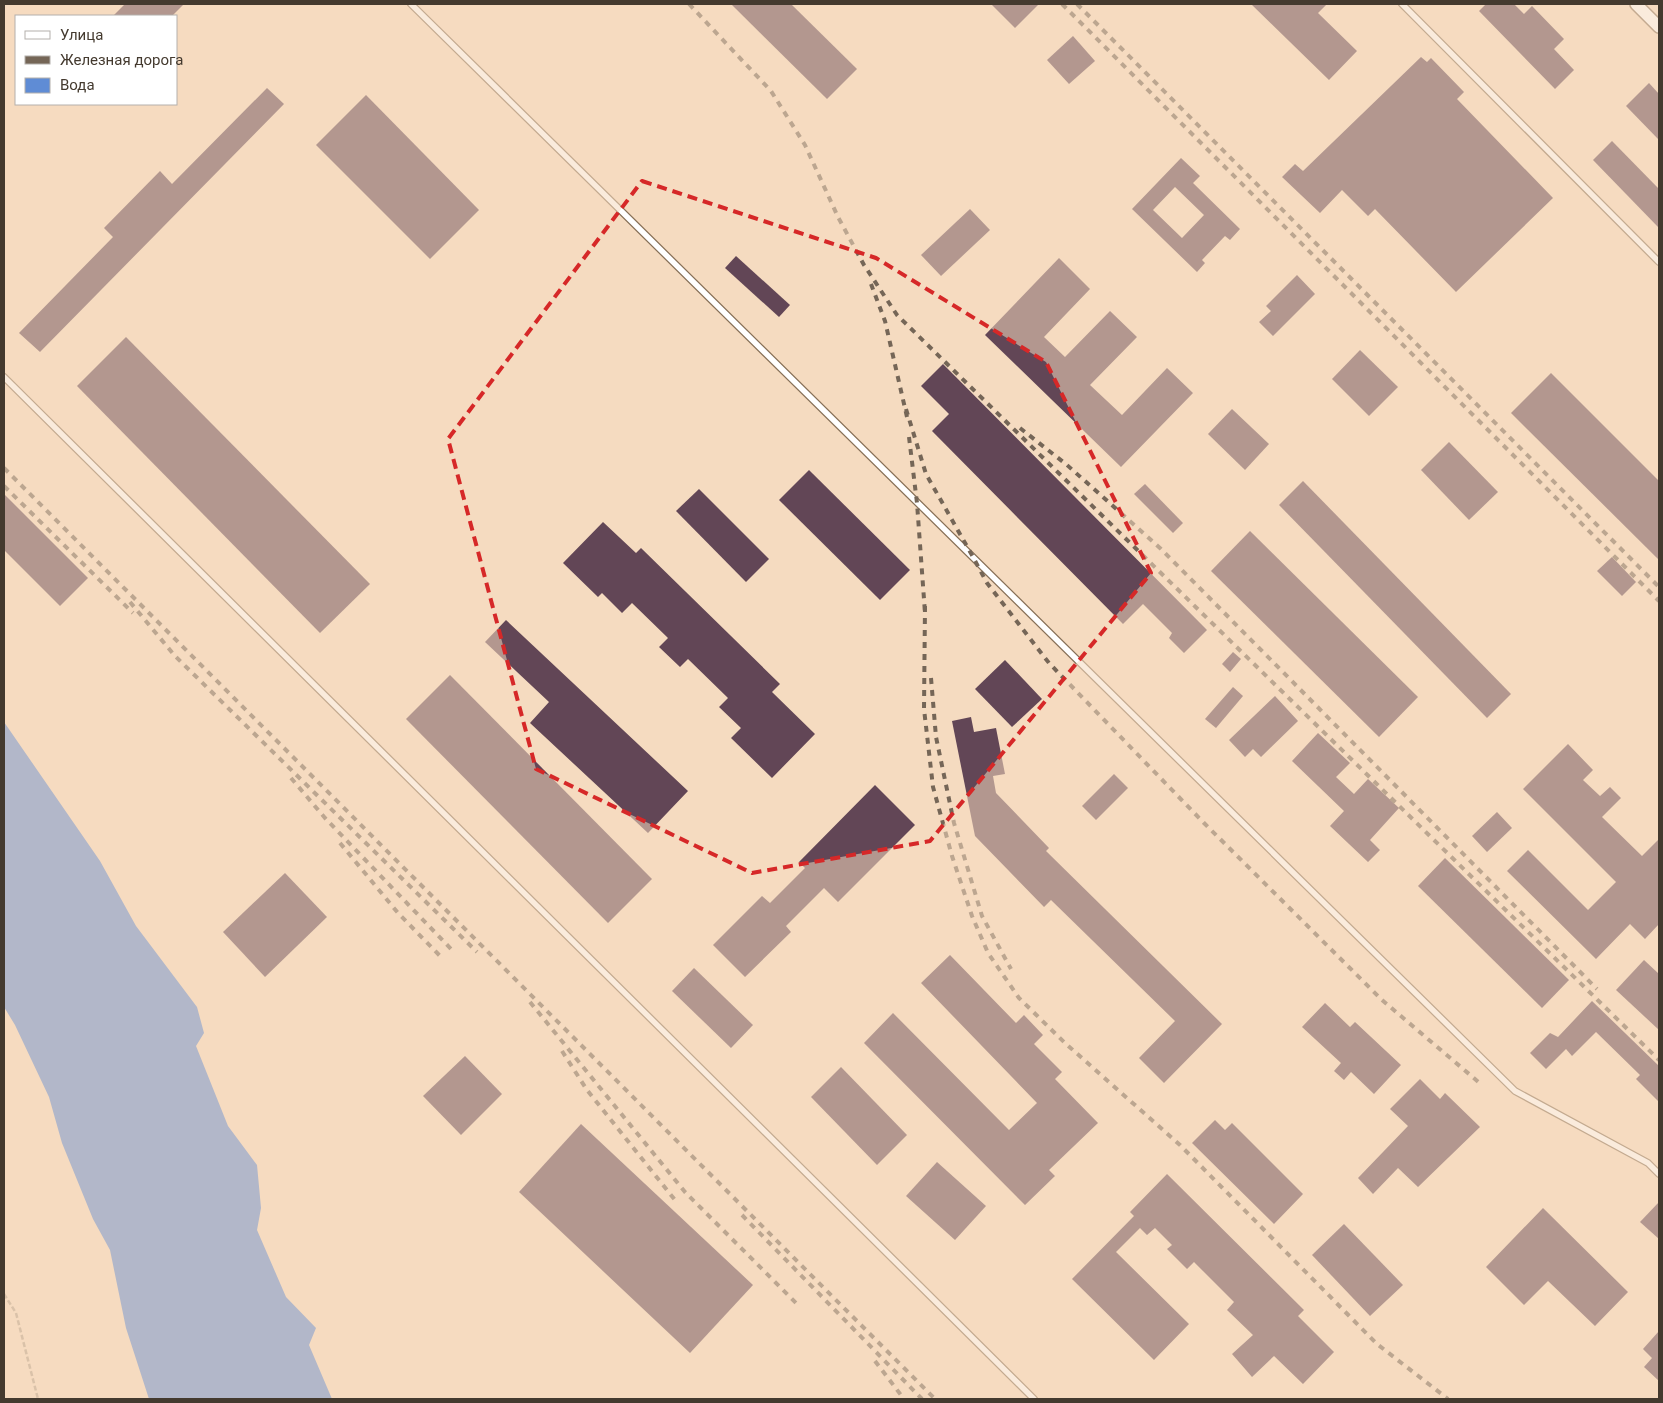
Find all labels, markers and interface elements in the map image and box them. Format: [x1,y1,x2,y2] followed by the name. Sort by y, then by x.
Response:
[15,15,178,105] legend
[60,26,103,44] text: Улица
[60,51,183,69] text: Железная дорога
[60,76,95,94] text: Вода

